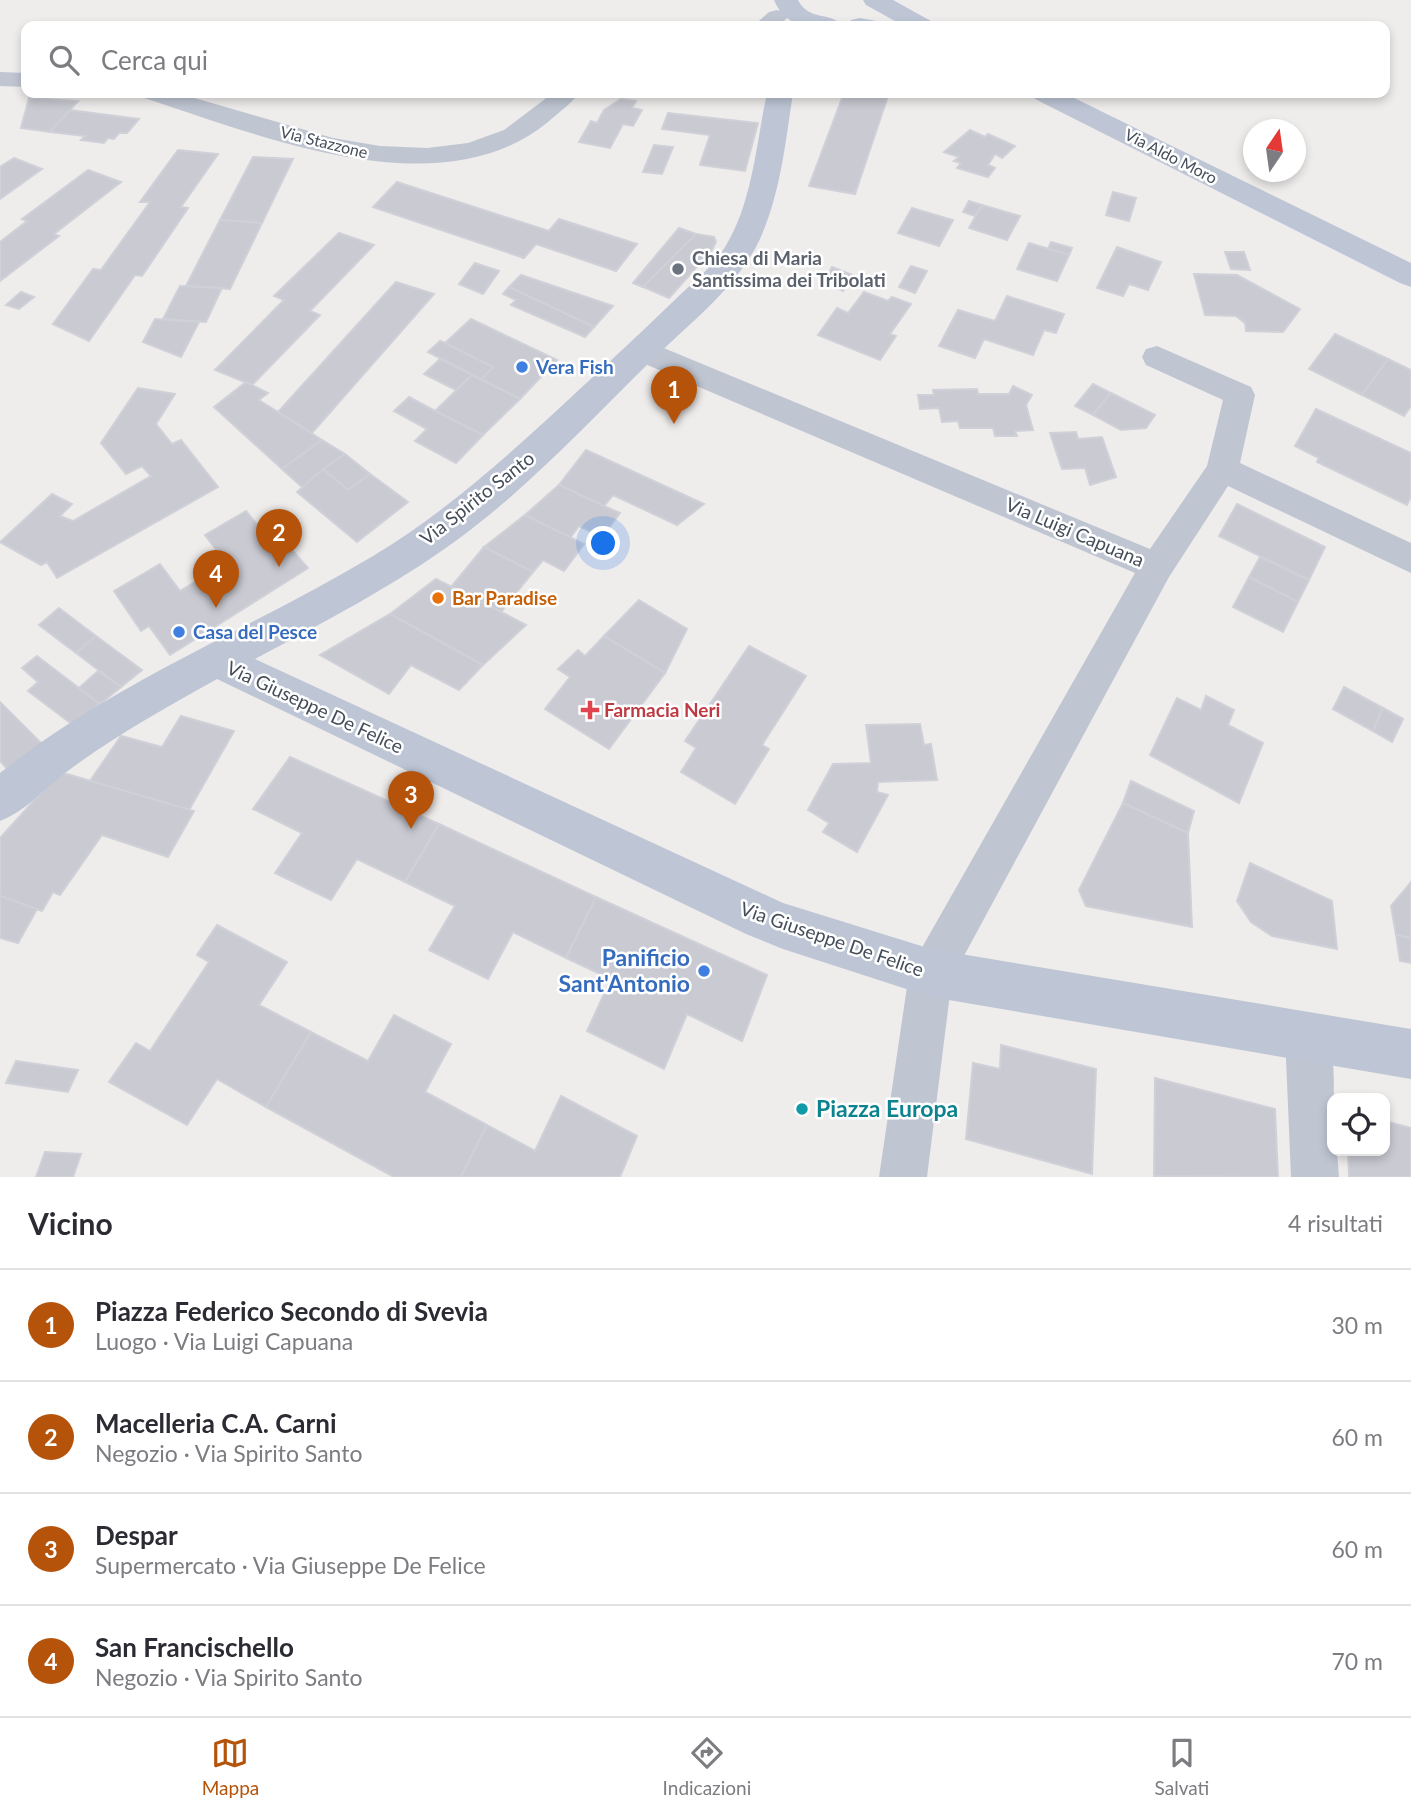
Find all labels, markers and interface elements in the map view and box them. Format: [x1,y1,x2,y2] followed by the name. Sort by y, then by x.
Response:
[21,21,1390,98] search box
[45,41,83,79] icon: search
[101,44,208,76] text: Cerca qui
[1243,119,1306,182] north arrow
[278,121,370,162] street label: Via Stazzone
[1122,124,1221,187] street label: Via Aldo Moro
[692,246,886,291] place label: Chiesa di Maria Santissima dei Tribolati
[670,261,686,277] marker: Chiesa di Maria Santissima dei Tribolati
[535,355,614,378] place label: Vera Fish
[514,359,530,375] marker: Vera Fish
[651,366,697,424] pin: 1
[415,446,538,549] street label: Via Spirito Santo
[1002,492,1148,571] street label: Via Luigi Capuana
[256,509,302,567] pin: 2
[586,526,620,560] your location
[193,550,239,608] pin: 4
[452,586,557,609] place label: Bar Paradise
[430,590,446,606] marker: Bar Paradise
[193,620,317,643] place label: Casa del Pesce
[171,624,187,640] marker: Casa del Pesce
[223,655,407,758] street label: Via Giuseppe De Felice
[604,698,720,721] place label: Farmacia Neri
[582,702,598,718] marker: Farmacia Neri
[388,771,434,829] pin: 3
[738,896,927,981] street label: Via Giuseppe De Felice
[559,943,690,997] place label: Panificio Sant'Antonio
[696,963,712,979] marker: Panificio Sant'Antonio
[1327,1093,1390,1156] map controls
[1327,1093,1390,1156] button: locate
[816,1094,958,1122] place label: Piazza Europa
[794,1101,810,1117] marker: Piazza Europa
[28,1205,113,1241] text: Vicino
[1288,1209,1383,1237] text: 4 risultati
[95,1295,488,1327] text: Piazza Federico Secondo di Svevia
[44,1311,58,1339] text: 1
[1332,1311,1383,1339] text: 30 m
[95,1327,353,1355] text: Luogo · Via Luigi Capuana
[95,1407,337,1439] text: Macelleria C.A. Carni
[44,1423,58,1451] text: 2
[1332,1423,1383,1451] text: 60 m
[95,1439,363,1467] text: Negozio · Via Spirito Santo
[95,1519,178,1551] text: Despar
[44,1535,58,1563] text: 3
[1332,1535,1383,1563] text: 60 m
[95,1551,486,1579] text: Supermercato · Via Giuseppe De Felice
[95,1631,294,1663] text: San Francischello
[44,1647,58,1675] text: 4
[1332,1647,1383,1675] text: 70 m
[95,1663,363,1691] text: Negozio · Via Spirito Santo
[202,1734,259,1799] tab: Mappa
[663,1734,751,1799] tab: Indicazioni
[1155,1734,1209,1799] tab: Salvati

